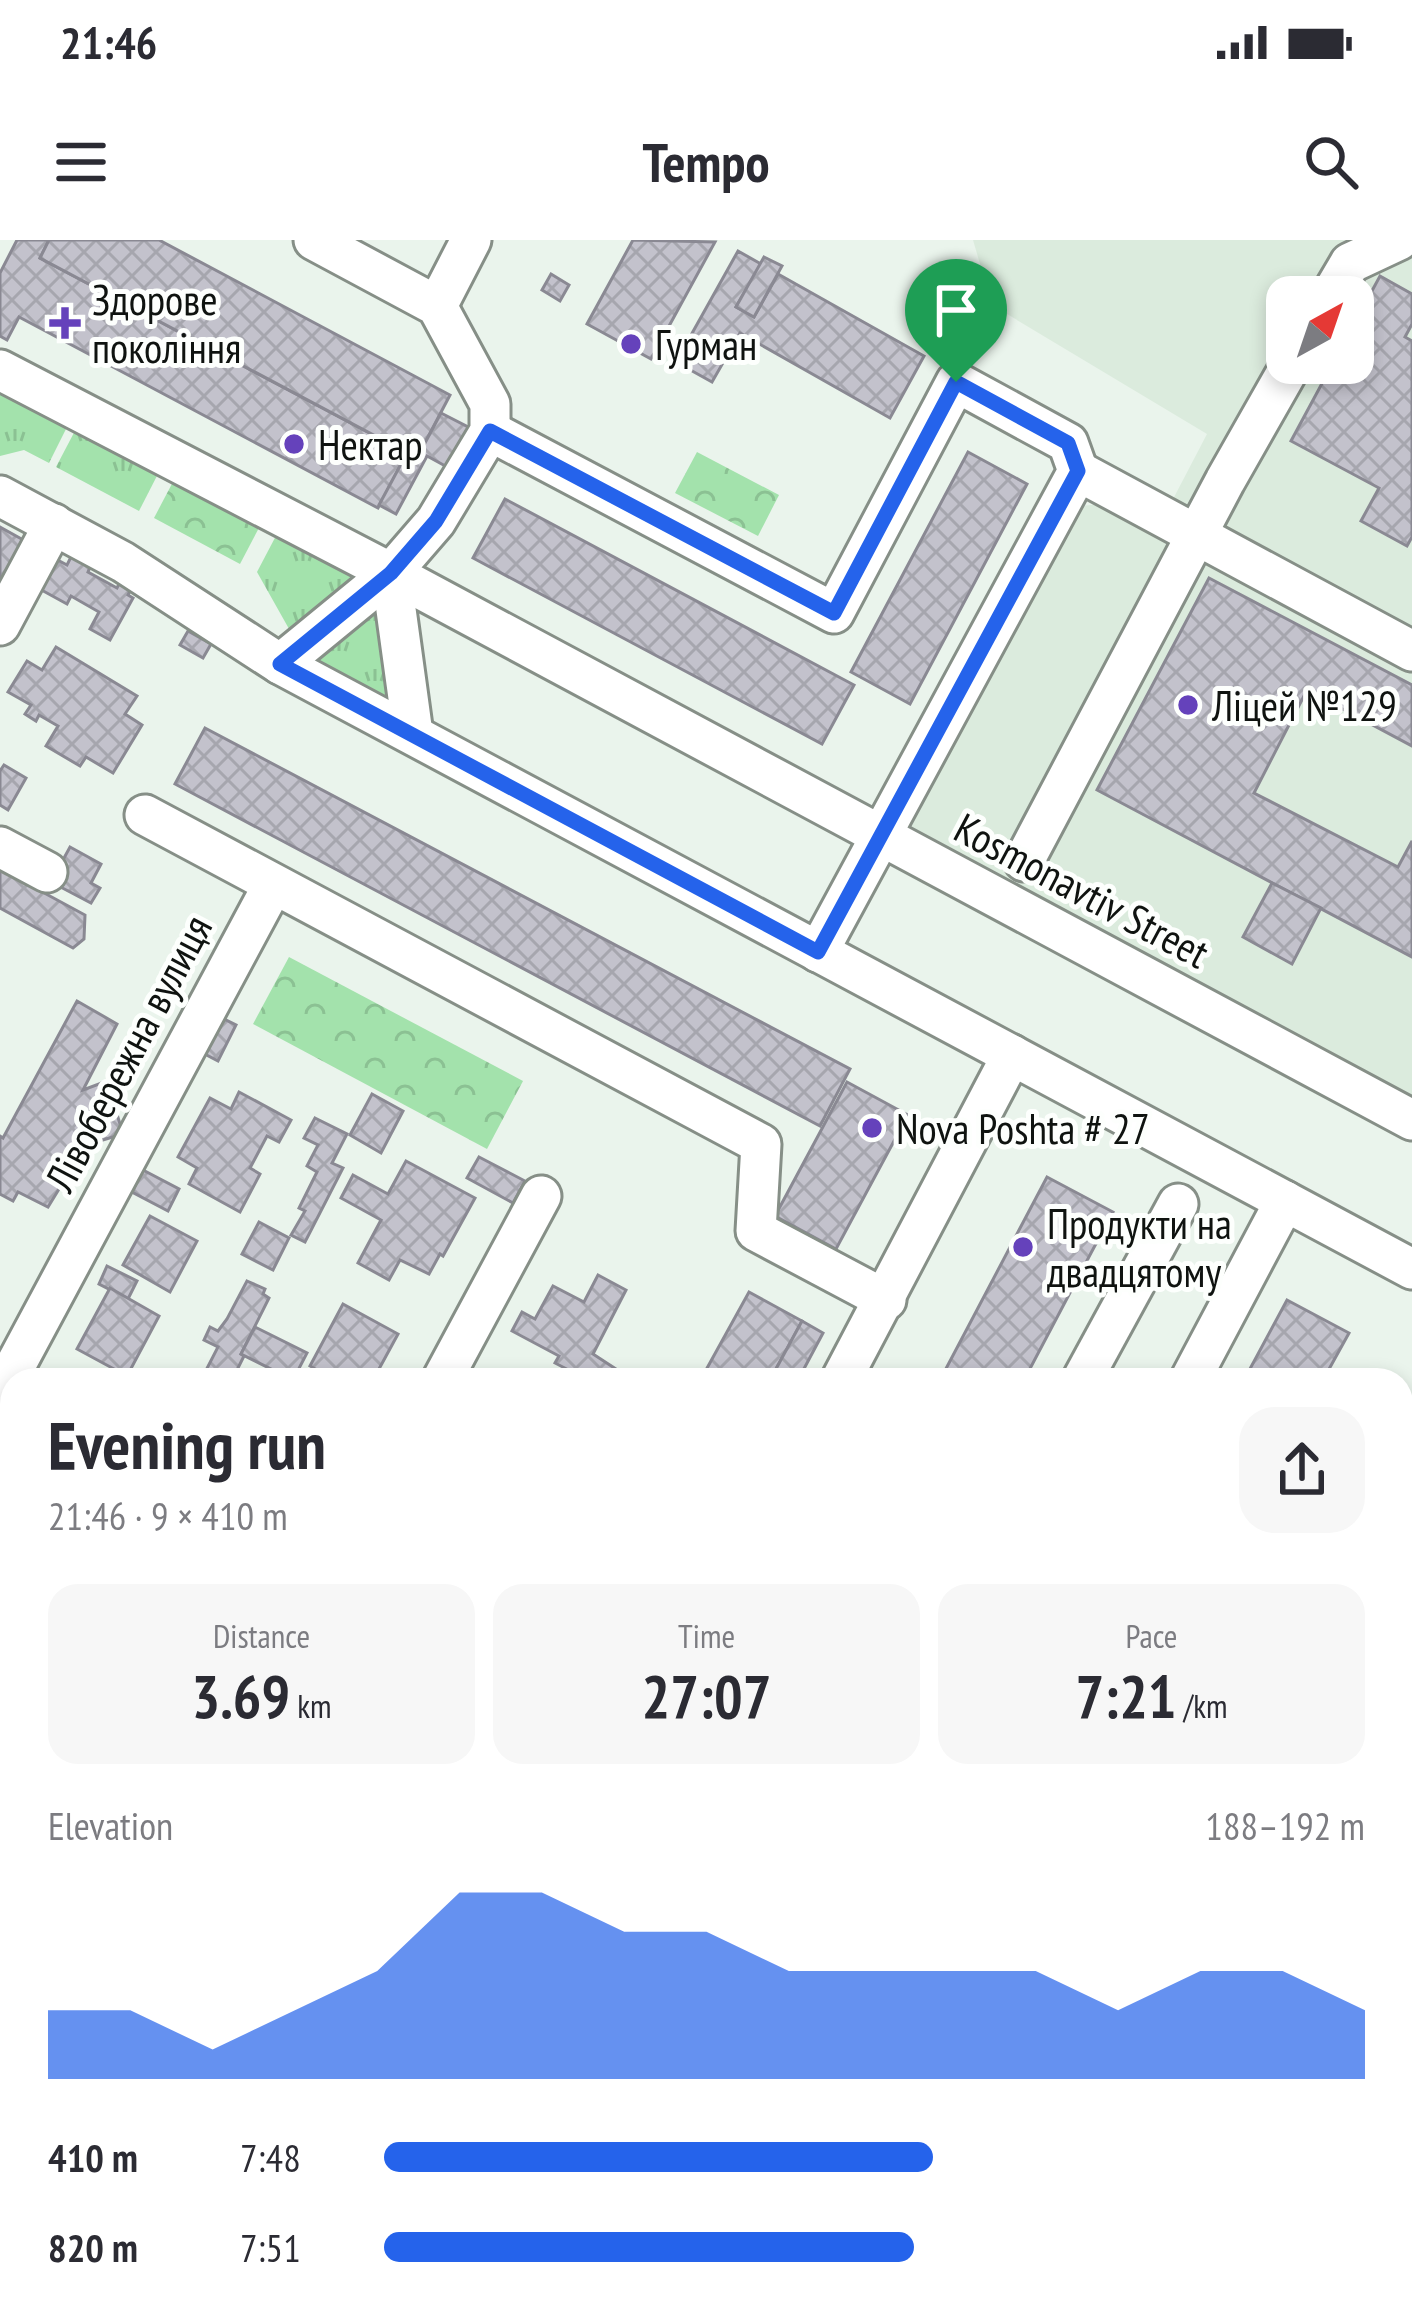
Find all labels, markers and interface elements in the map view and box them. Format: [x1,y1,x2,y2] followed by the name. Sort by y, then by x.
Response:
[60,13,157,71] text: 21:46
[642,127,770,197] text: Tempo
[48,129,114,195] icon: menu
[1298,129,1364,195] icon: search
[905,259,1007,382] pin
[92,272,241,375] place label: Здорове покоління
[1266,276,1374,384] north arrow
[1266,276,1374,384] map controls
[923,277,989,343] icon: arrive
[49,307,81,339] marker: Здорове покоління
[655,317,757,372] place label: Гурман
[618,331,644,357] marker: Гурман
[318,417,423,472] place label: Нектар
[281,431,307,457] marker: Нектар
[1211,678,1397,733] place label: Ліцей №129
[1175,692,1201,718] marker: Ліцей №129
[945,800,1219,980] street label: Kosmonavtiv Street
[32,905,224,1202] street label: Лівобережна вулиця
[896,1101,1150,1156] place label: Nova Poshta # 27
[859,1115,885,1141] marker: Nova Poshta # 27
[1047,1196,1232,1299] place label: Продукти на двадцятому
[1010,1234,1036,1260] marker: Продукти на двадцятому
[48,1402,326,1487] text: Evening run
[1239,1407,1365,1533] button: share
[48,1490,288,1541] text: 21:46 · 9 × 410 m
[213,1614,310,1657] text: Distance
[678,1614,735,1657] text: Time
[1125,1614,1178,1657] text: Pace
[191,1657,290,1735] text: 3.69
[642,1657,771,1735] text: 27:07
[1075,1657,1177,1735] text: 7:21
[290,1684,332,1727] text: km
[1177,1684,1228,1727] text: /km
[48,1800,173,1851] text: Elevation
[1205,1800,1365,1851] text: 188–192 m
[48,2132,138,2183] text: 410 m
[240,2132,301,2183] text: 7:48
[48,2222,138,2273] text: 820 m
[240,2222,301,2273] text: 7:51

